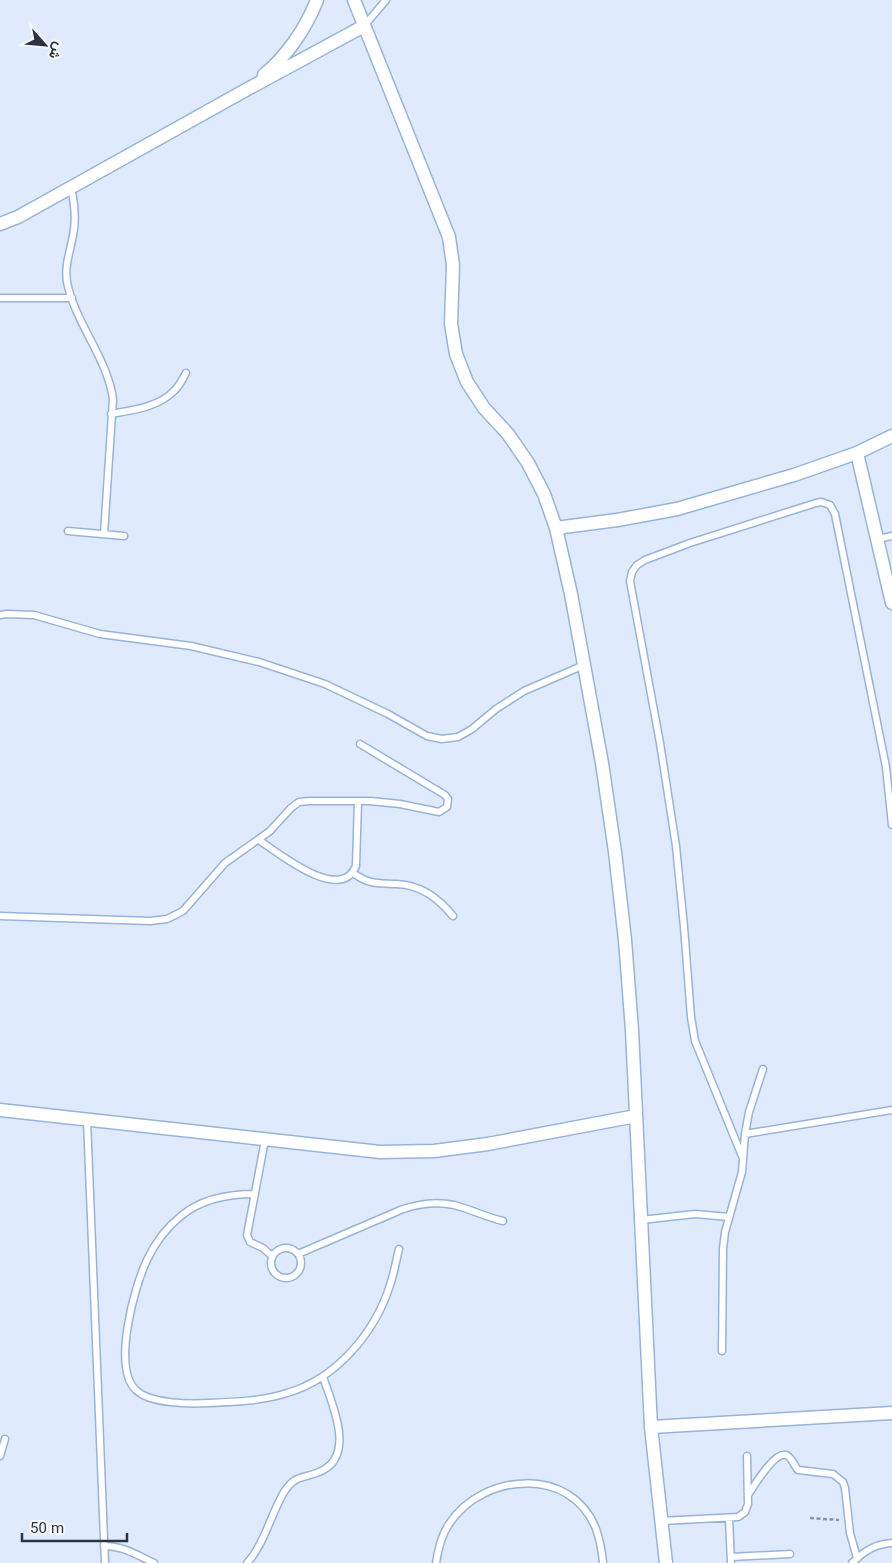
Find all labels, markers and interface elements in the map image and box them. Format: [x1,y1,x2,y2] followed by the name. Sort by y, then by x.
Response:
[20,20,70,70] north arrow
[41,38,68,63] text: ش
[22,1510,128,1542] scale bar
[30,1518,64,1541] text: 50 m

